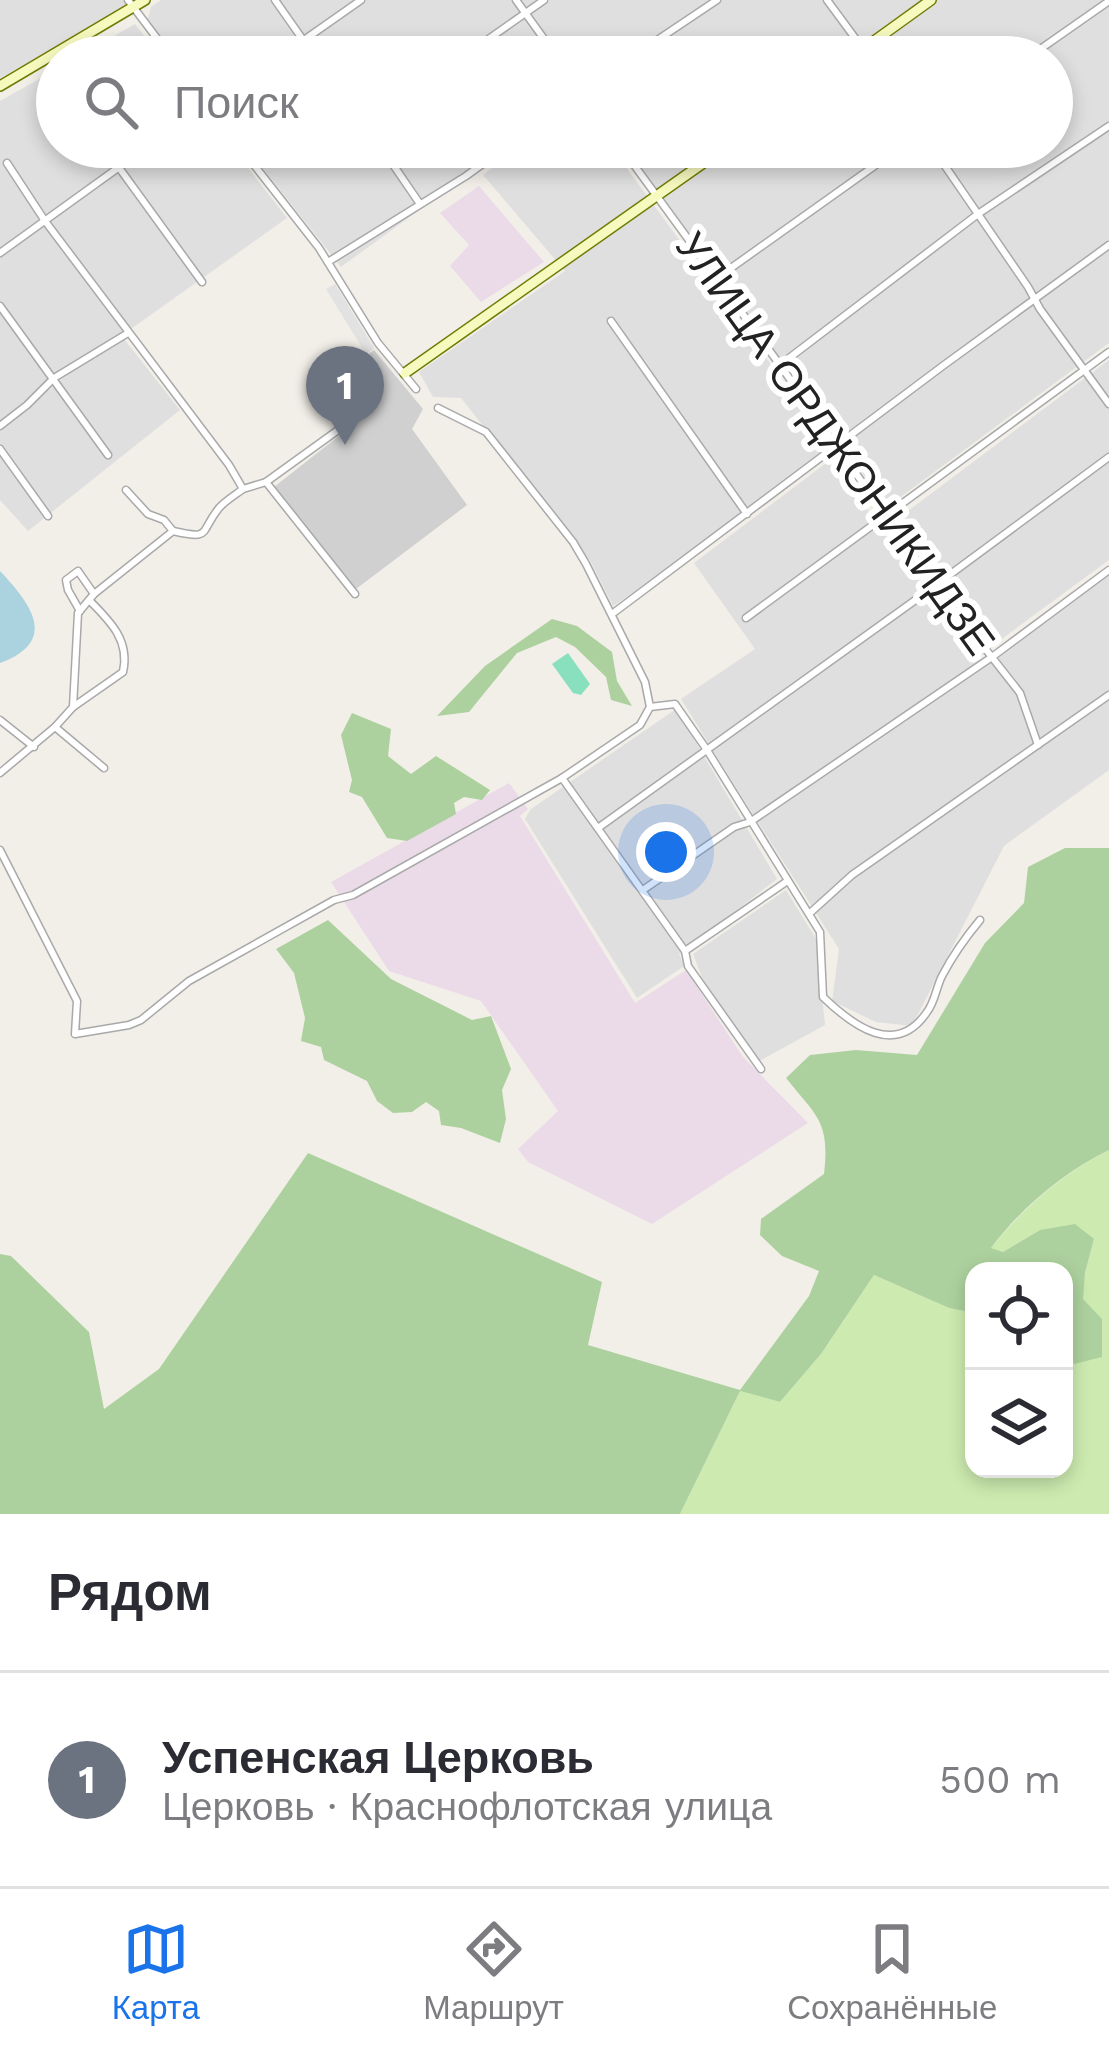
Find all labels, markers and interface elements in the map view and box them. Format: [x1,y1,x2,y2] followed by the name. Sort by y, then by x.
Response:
[36,36,1073,168] search box
[78,69,144,135] icon: search
[174,76,299,129] text: Поиск
[666,222,1005,664] street label: УЛИЦА ОРДЖОНИКИДЗЕ
[306,346,384,445] pin: 1
[636,822,696,882] your location
[965,1262,1073,1478] map controls
[965,1262,1073,1370] button: locate
[965,1370,1073,1478] button: layers
[48,1563,212,1622] text: Рядом
[162,1731,594,1784] text: Успенская Церковь
[79,1757,95,1802] text: 1
[939,1757,1061,1802] text: 500 m
[162,1784,772,1829] text: Церковь · Краснофлотская улица
[112,1916,200,2027] tab: Карта
[423,1916,564,2027] tab: Маршрут
[787,1916,997,2027] tab: Сохранённые

